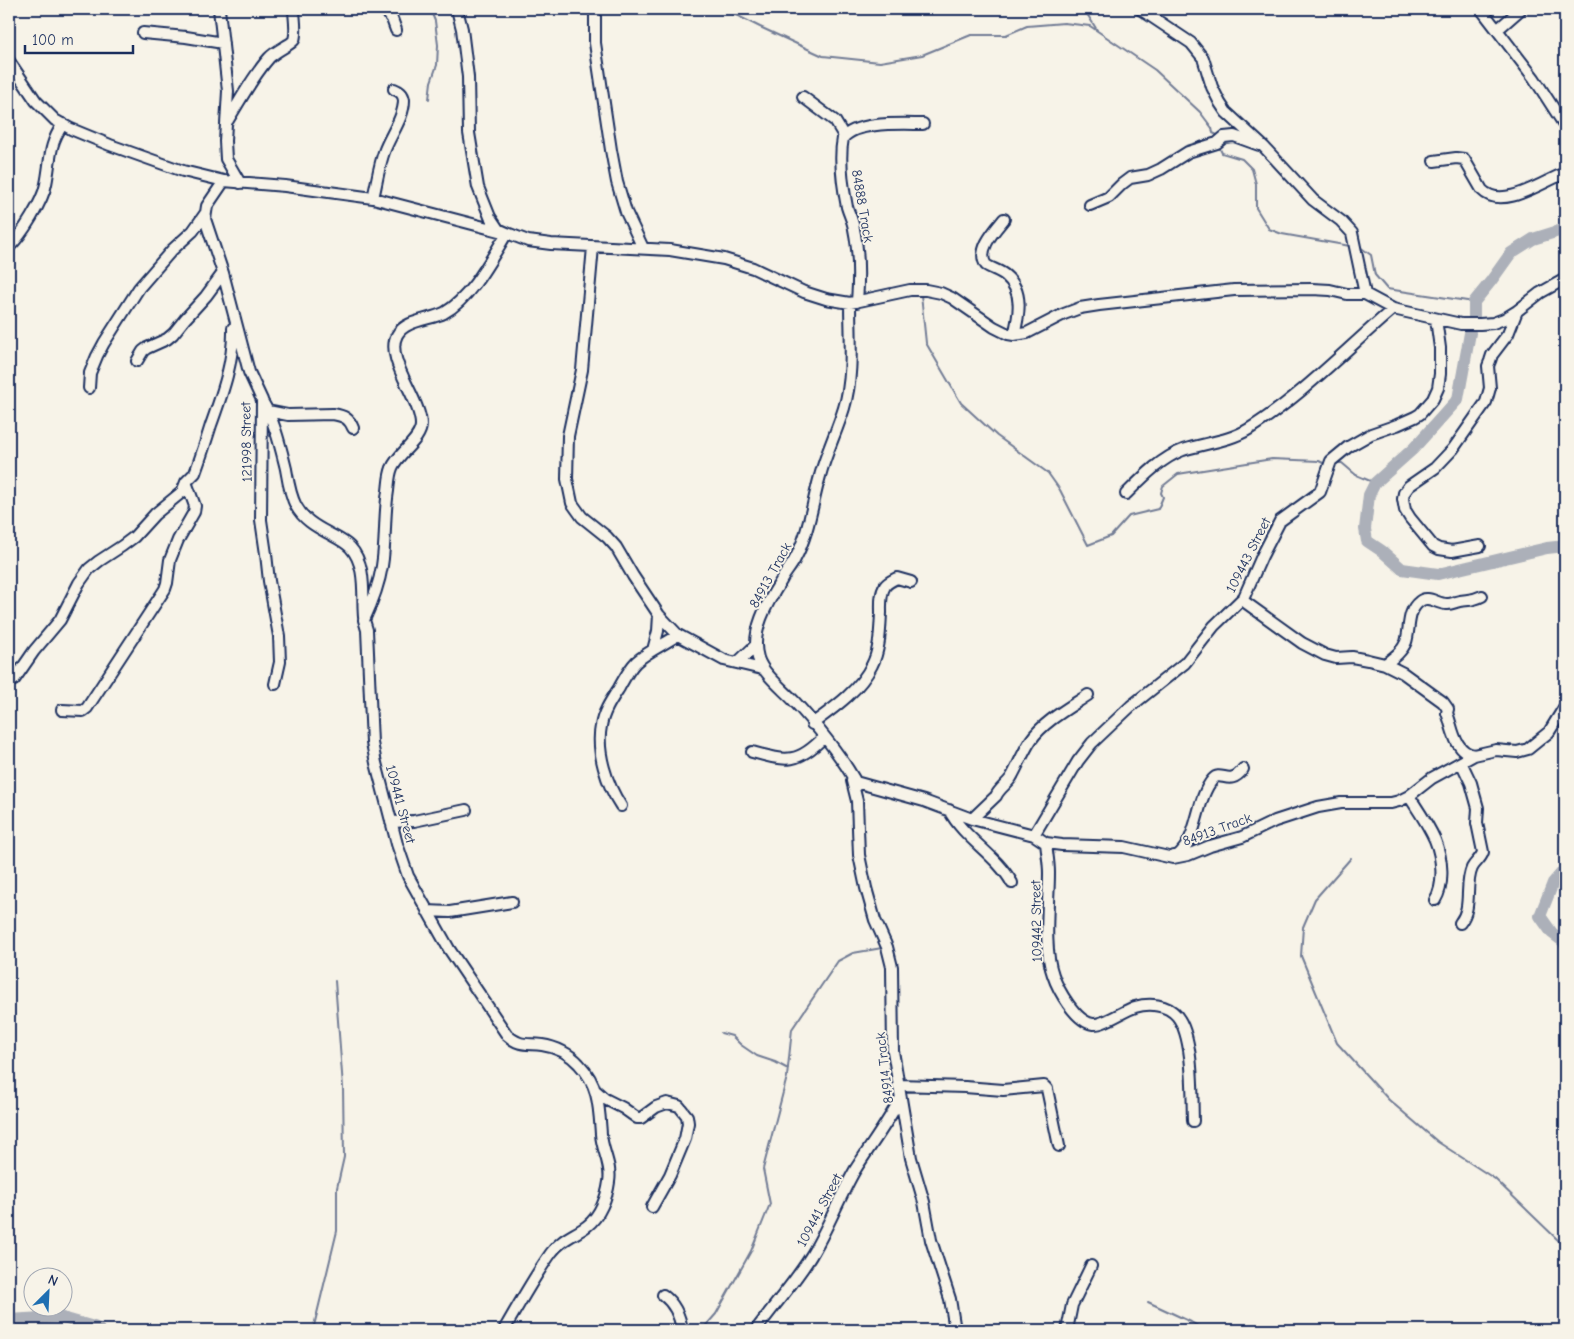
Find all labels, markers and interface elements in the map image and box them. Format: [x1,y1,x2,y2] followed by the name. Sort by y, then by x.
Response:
[25,22,132,54] scale bar
[32,31,74,49] text: 100 m
[848,168,877,244] street label: 84888 Track
[237,401,256,482] street label: 121998 Street
[1222,514,1275,596] street label: 109443 Street
[746,539,795,611] street label: 84913 Track
[382,763,419,846] street label: 109441 Street
[1180,809,1254,850] street label: 84913 Track
[1027,879,1046,962] street label: 109442 Street
[872,1031,897,1105] street label: 84914 Track
[793,1170,846,1250] street label: 109441 Street
[22,1266,72,1316] north arrow
[45,1271,61,1290] text: N

